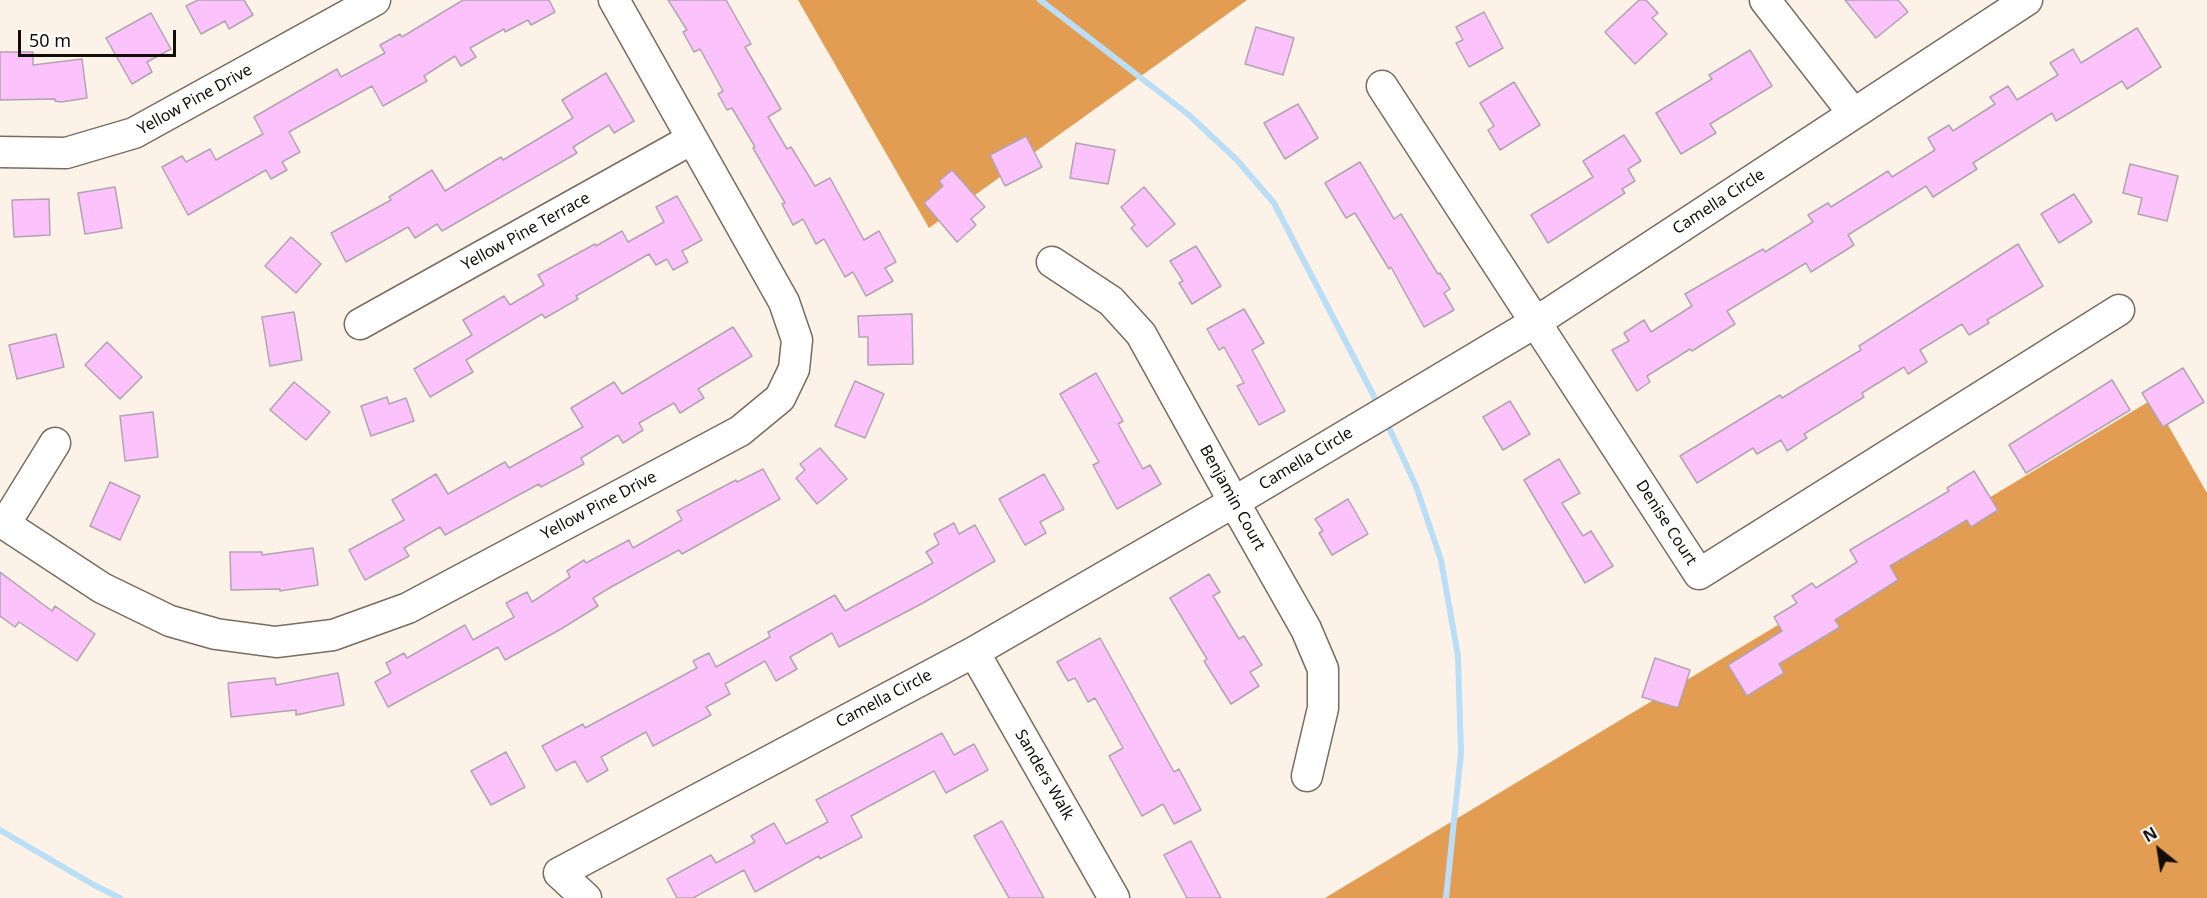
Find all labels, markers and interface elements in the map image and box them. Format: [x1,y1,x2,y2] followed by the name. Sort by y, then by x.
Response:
[21,18,178,56] scale bar
[29,28,71,52] text: 50 m
[134,61,256,139] street label: Yellow Pine Drive
[1669,165,1769,239] street label: Camella Circle
[458,189,594,275] street label: Yellow Pine Terrace
[1256,424,1356,494] street label: Camella Circle
[1195,442,1269,554] street label: Benjamin Court
[538,467,660,545] street label: Yellow Pine Drive
[1631,477,1701,569] street label: Denise Court
[833,666,935,732] street label: Camella Circle
[1010,726,1078,824] street label: Sanders Walk
[2129,820,2189,880] north arrow
[2139,822,2161,847] text: N

